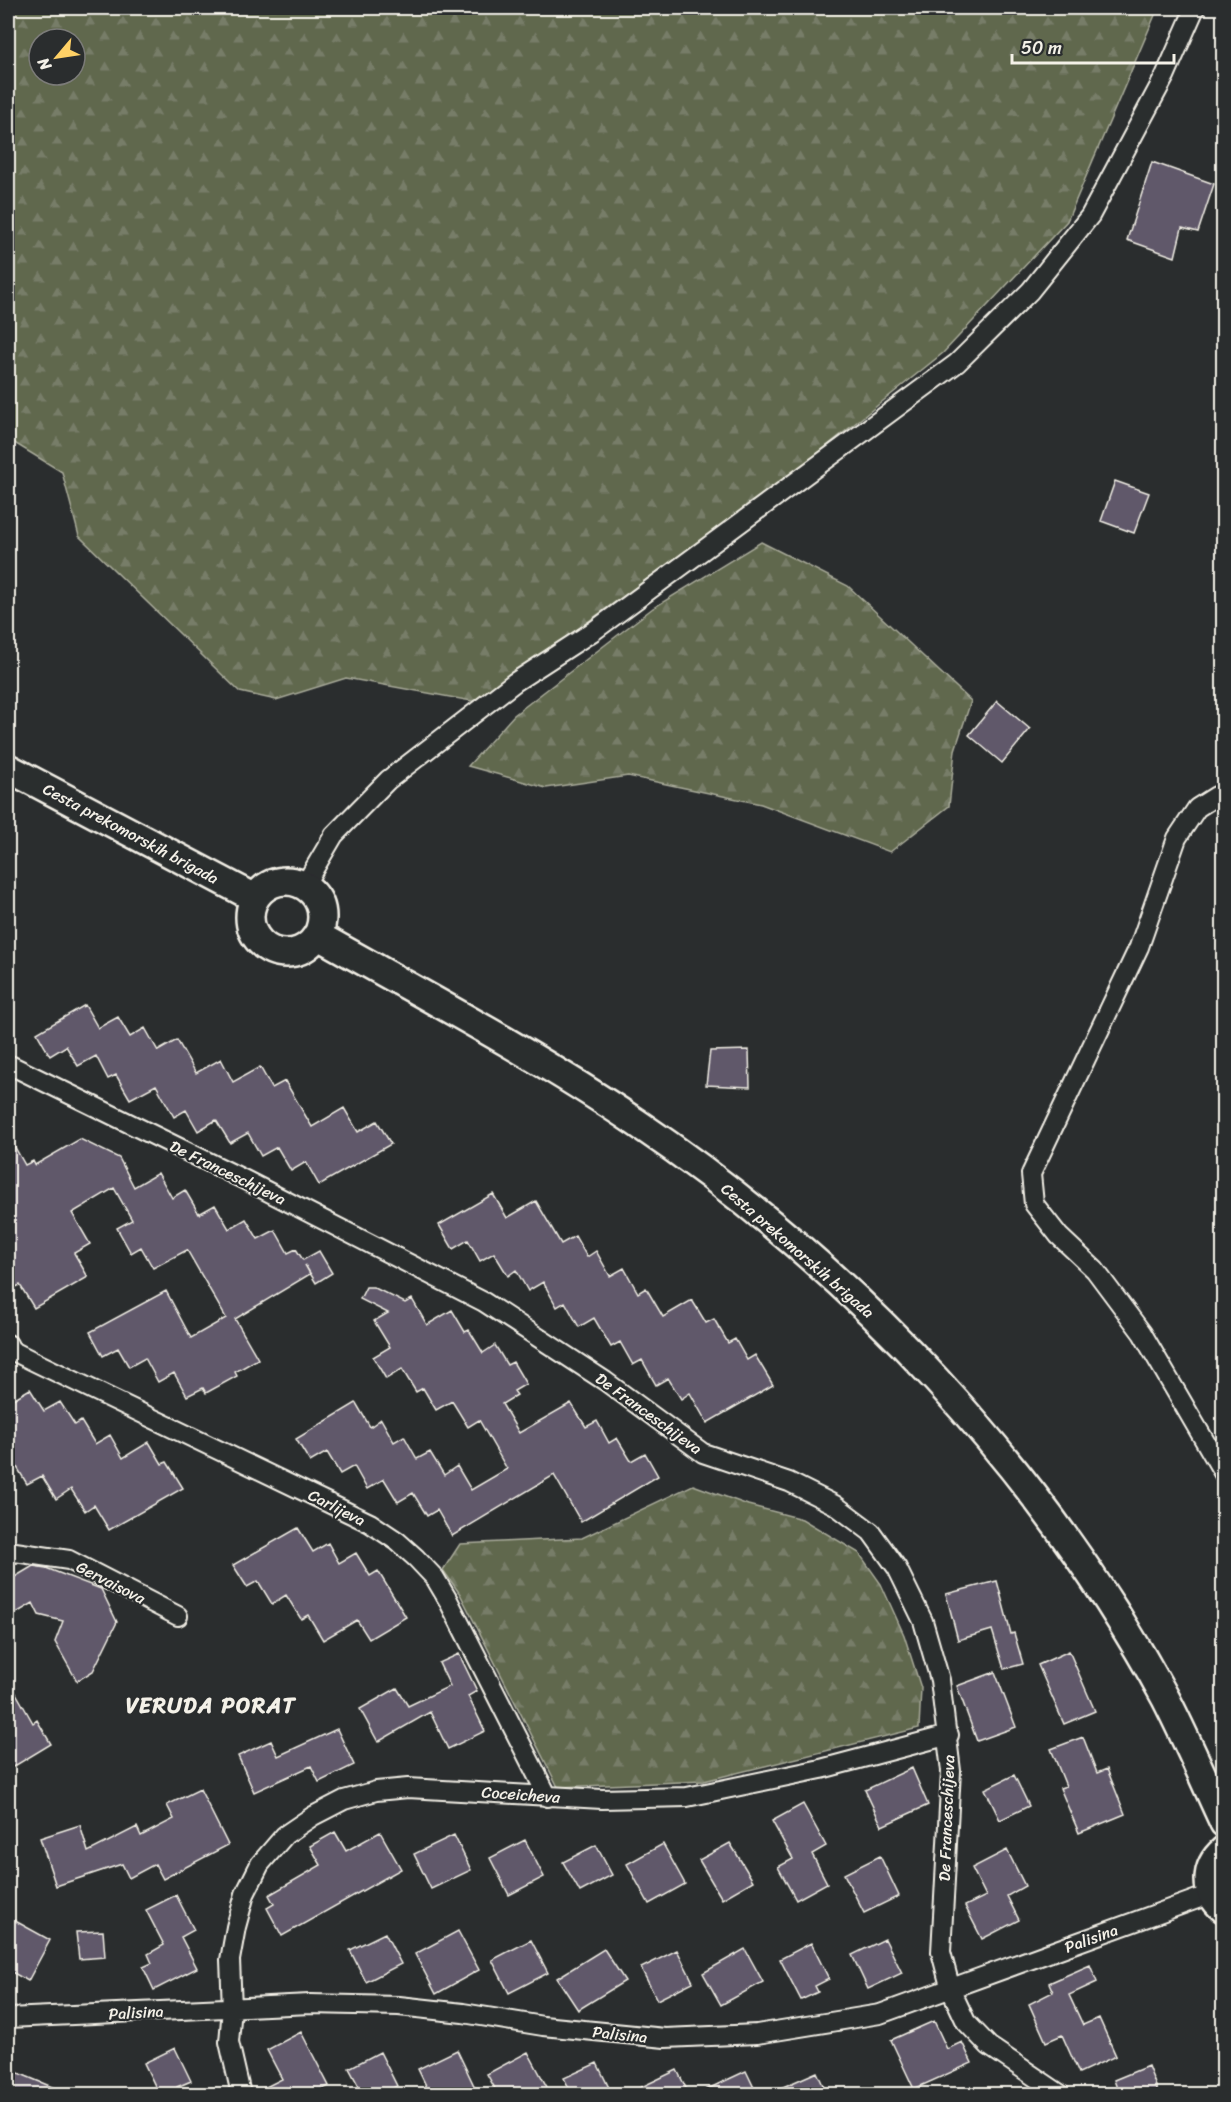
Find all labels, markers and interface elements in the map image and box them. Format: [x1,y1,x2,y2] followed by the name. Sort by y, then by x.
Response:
[27,27,87,87] north arrow
[1012,27,1174,65] scale bar
[1021,32,1062,64] text: 50 m
[29,51,60,77] text: N
[37,775,224,892] street label: Cesta prekomorskih brigada
[165,1132,291,1213] street label: De Franceschijeva
[714,1175,881,1326] street label: Cesta prekomorskih brigada
[589,1364,708,1462] street label: De Franceschijeva
[303,1481,371,1534] street label: Carlijeva
[71,1553,152,1613] street label: Gervaisova
[126,1686,297,1725] district label: VERUDA PORAT
[930,1754,963,1882] street label: De Franceschijeva
[481,1777,562,1812] street label: Coceicheva
[1060,1915,1122,1962] street label: Palisina
[108,1997,164,2028] street label: Palisina
[591,2017,649,2052] street label: Palisina

